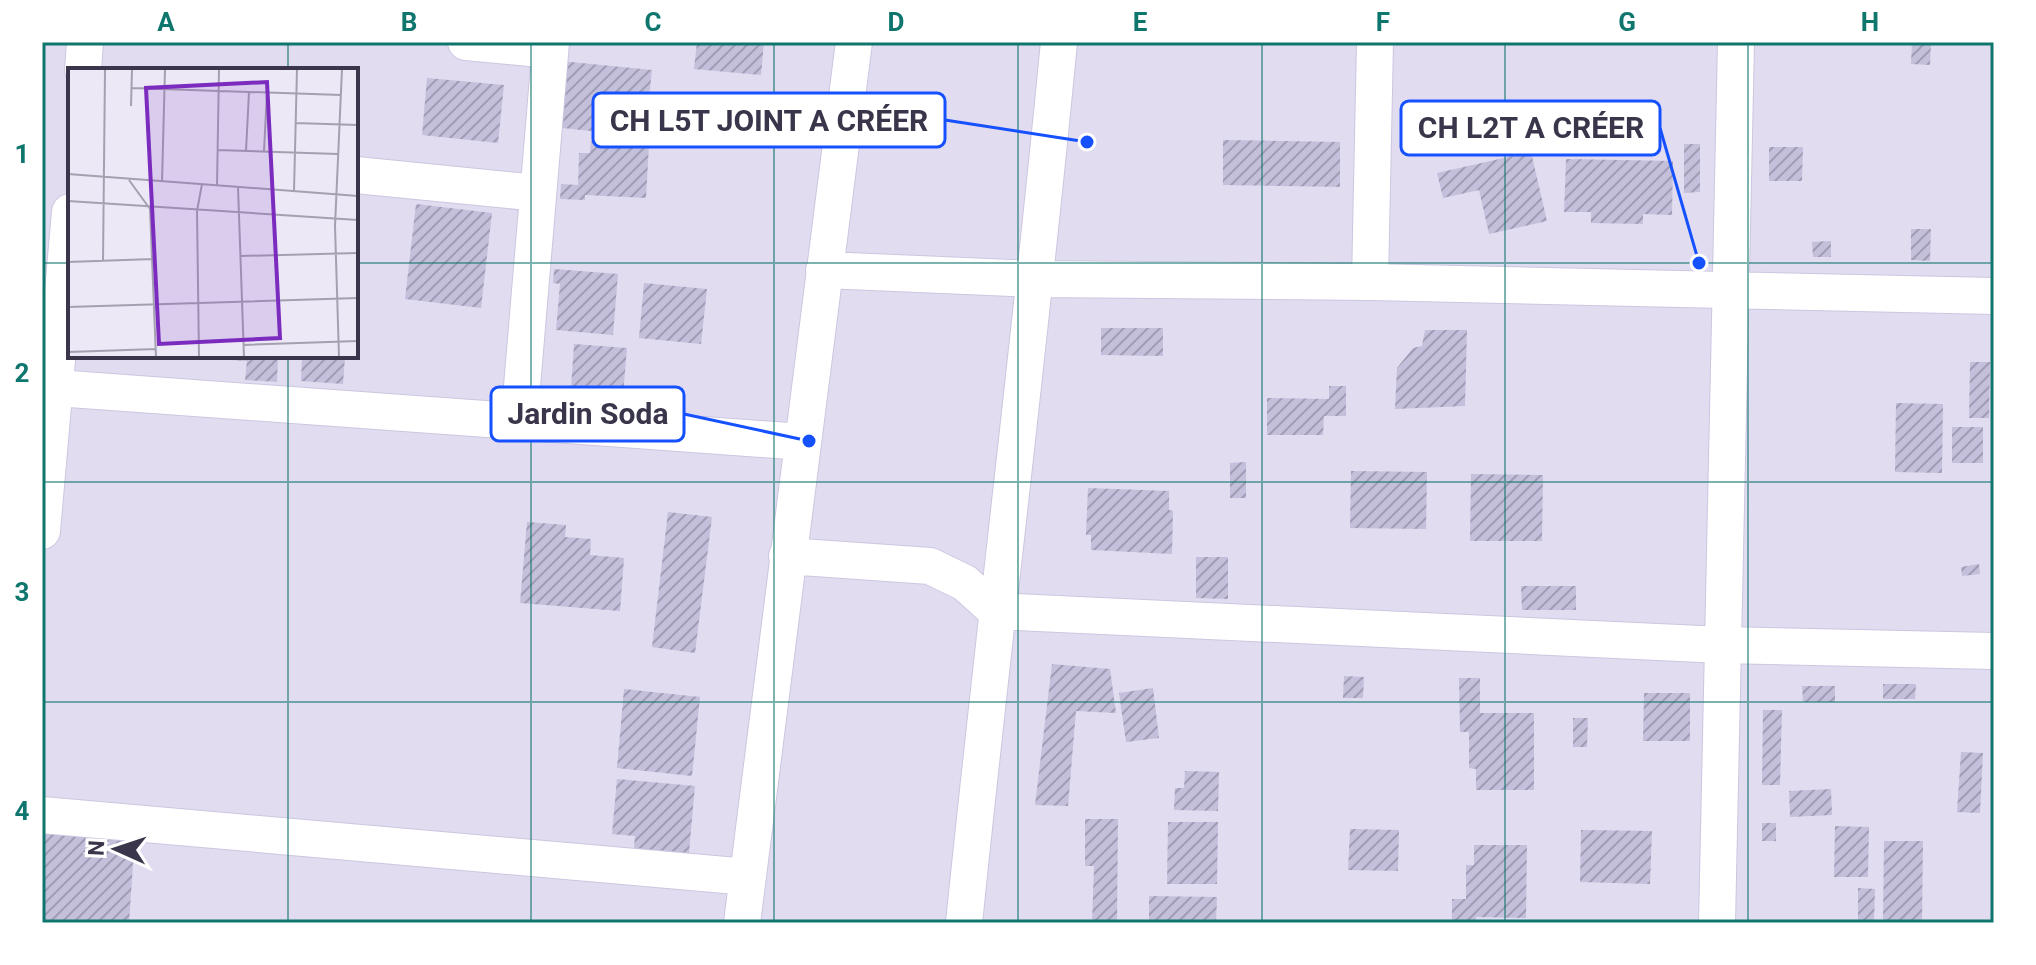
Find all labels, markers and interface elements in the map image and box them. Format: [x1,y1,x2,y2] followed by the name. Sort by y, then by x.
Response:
[157,7,175,37] text: A
[401,7,417,37] text: B
[644,7,662,37] text: C
[888,7,904,37] text: D
[1133,7,1148,37] text: E
[1376,7,1390,37] text: F
[1618,7,1636,37] text: G
[1861,7,1879,37] text: H
[68,68,358,358] inset map
[593,93,945,147] callout: CH L5T JOINT A CRÉER
[1401,101,1660,155] callout: CH L2T A CRÉER
[610,103,928,138] text: CH L5T JOINT A CRÉER
[1418,110,1644,145] text: CH L2T A CRÉER
[15,139,29,169] text: 1
[15,358,29,388] text: 2
[491,387,684,441] callout: Jardin Soda
[508,396,668,431] text: Jardin Soda
[15,577,29,607] text: 3
[15,796,30,826] text: 4
[76,809,156,889] north arrow
[84,840,109,856] text: N

